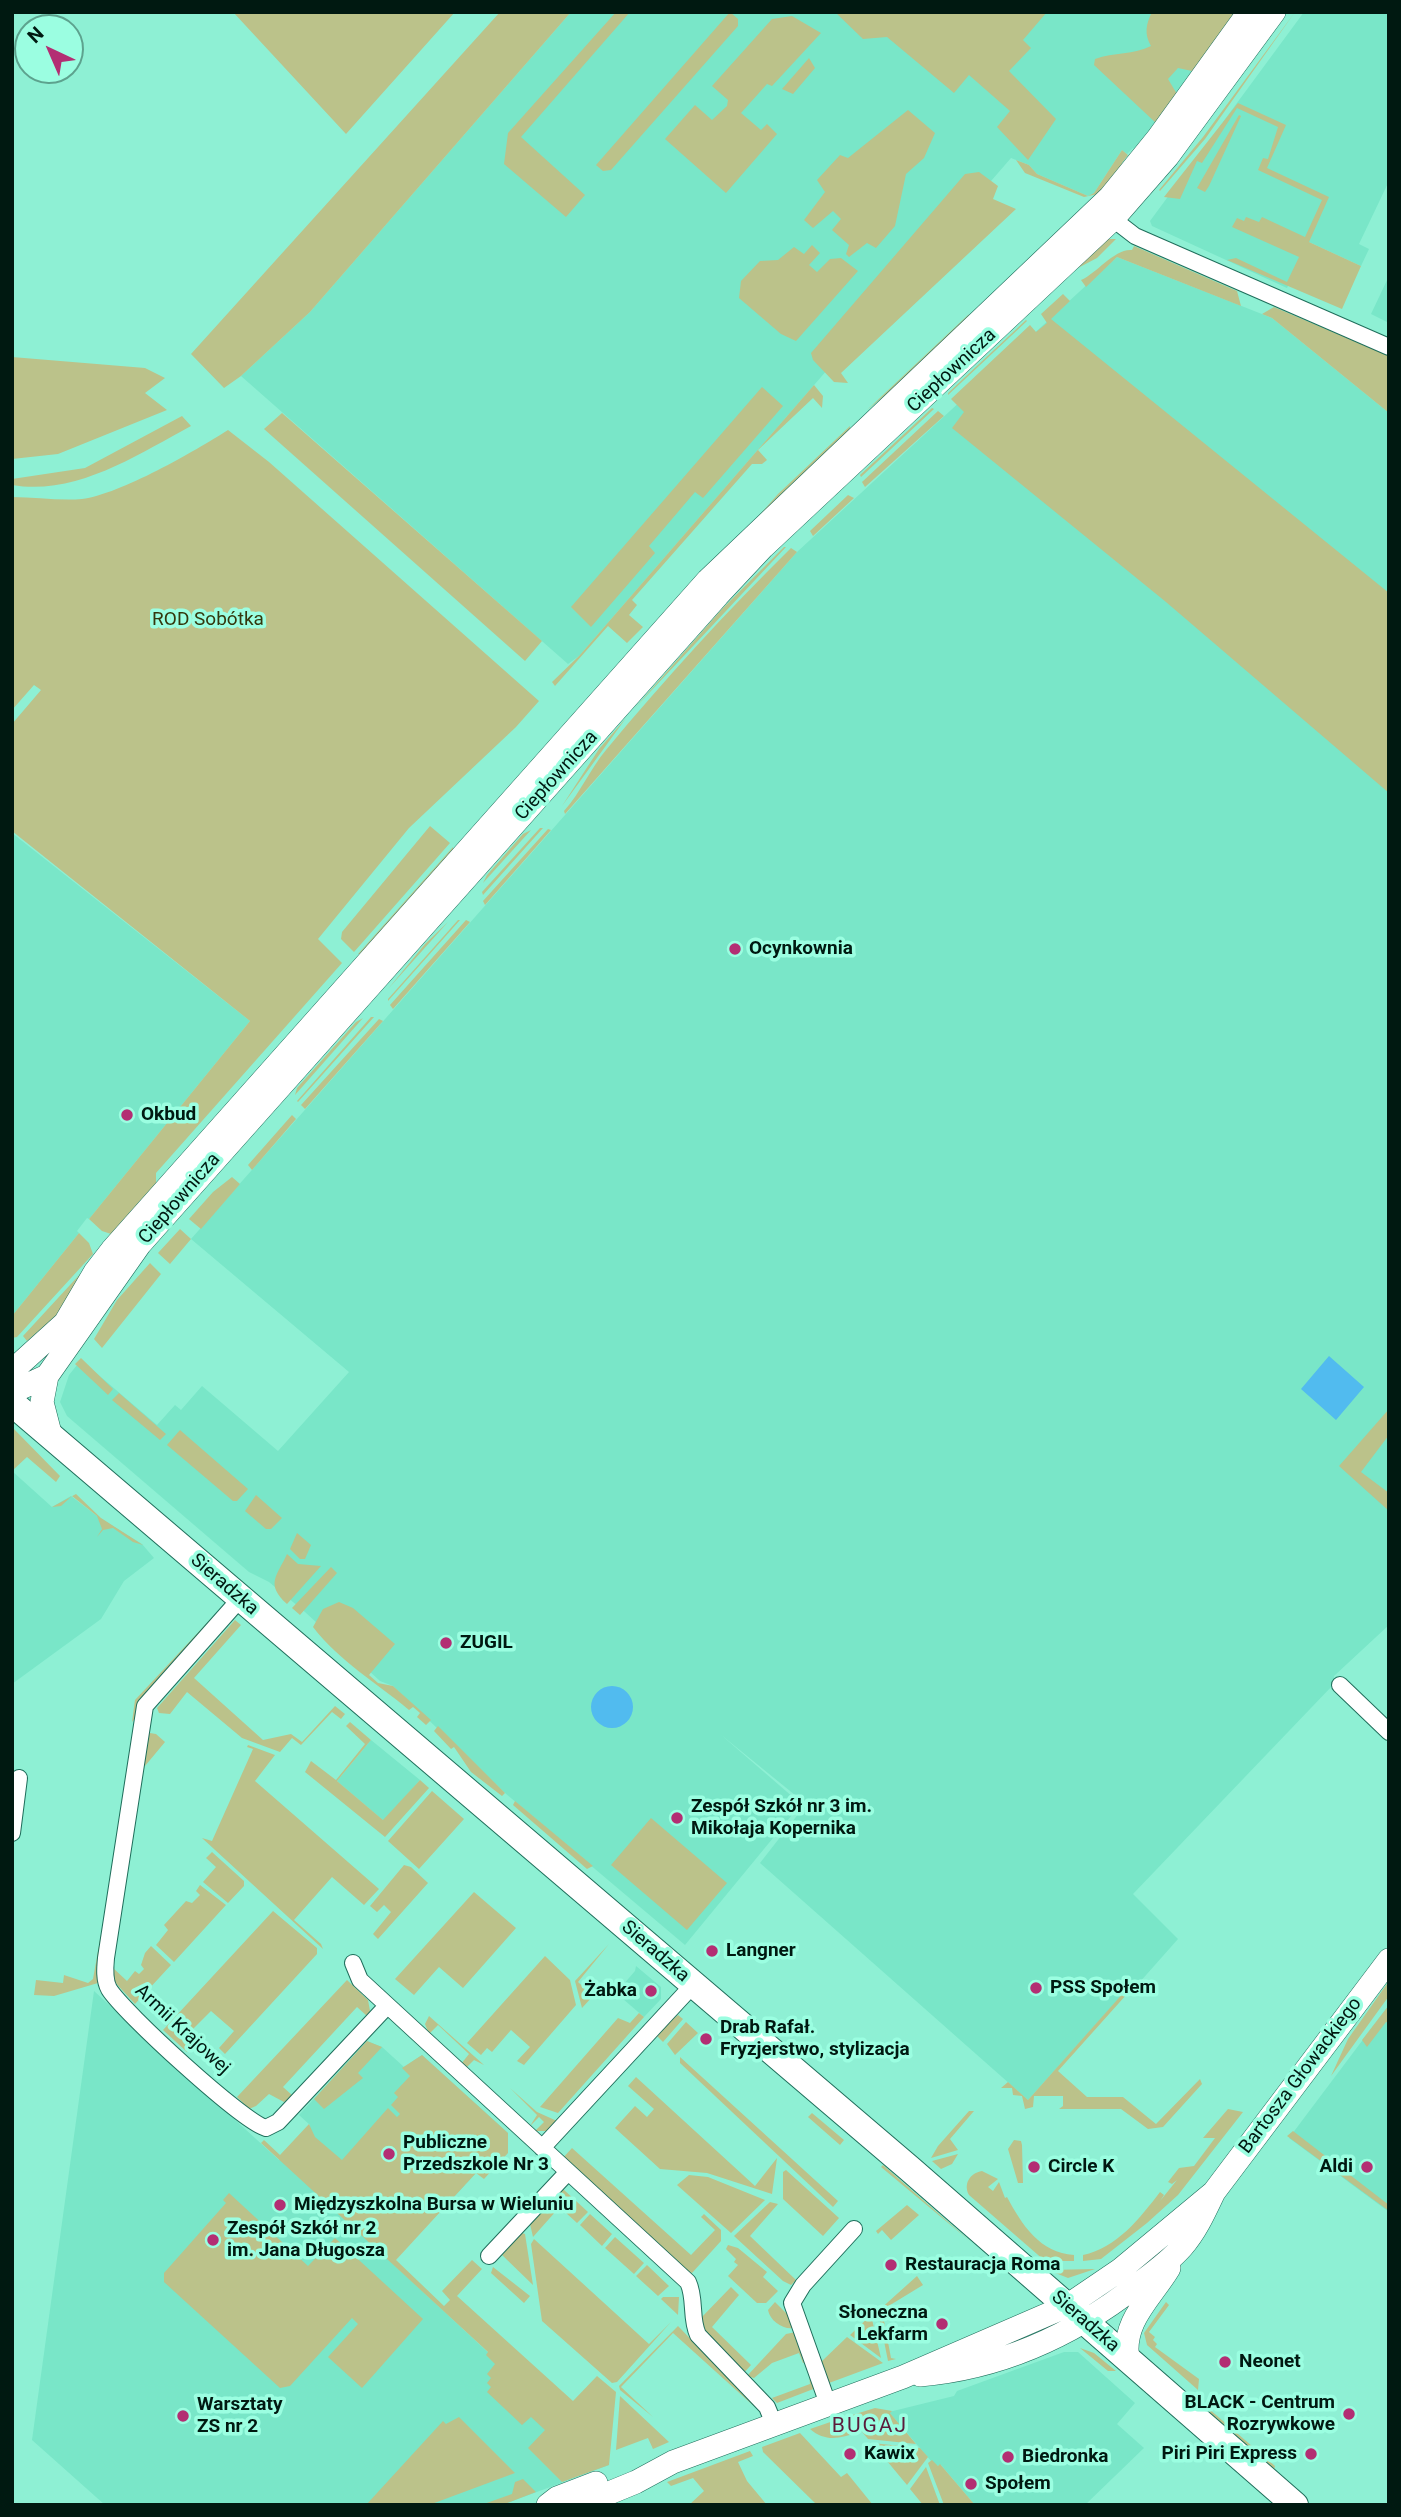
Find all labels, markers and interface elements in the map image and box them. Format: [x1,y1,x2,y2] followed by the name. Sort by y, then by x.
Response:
[14,14,84,84] north arrow
[23,22,48,48] text: N
[903,324,1001,418] street label: Ciepłownicza
[152,609,264,631] park label: ROD Sobótka
[511,726,603,826] street label: Ciepłownicza
[749,938,853,960] place label: Ocynkownia
[727,941,743,957] marker: Ocynkownia
[141,1104,196,1126] place label: Okbud
[119,1107,135,1123] marker: Okbud
[134,1149,226,1249] street label: Ciepłownicza
[185,1549,263,1621] street label: Sieradzka
[460,1632,513,1654] place label: ZUGIL
[438,1635,454,1651] marker: ZUGIL
[691,1796,872,1840] place label: Zespół Szkół nr 3 im. Mikołaja Kopernika
[669,1810,685,1826] marker: Zespół Szkół nr 3 im. Mikołaja Kopernika
[616,1916,694,1988] street label: Sieradzka
[726,1940,796,1962] place label: Langner
[704,1943,720,1959] marker: Langner
[1050,1977,1156,1999] place label: PSS Społem
[130,1980,234,2080] street label: Armii Krajowej
[584,1980,637,2002] place label: Żabka
[1028,1980,1044,1996] marker: PSS Społem
[643,1983,659,1999] marker: Żabka
[1235,1993,1367,2159] street label: Bartosza Głowackiego
[720,2017,910,2061] place label: Drab Rafał. Fryzjerstwo, stylizacja
[698,2031,714,2047] marker: Drab Rafał. Fryzjerstwo, stylizacja
[403,2132,549,2176] place label: Publiczne Przedszkole Nr 3
[381,2146,397,2162] marker: Publiczne Przedszkole Nr 3
[1048,2156,1114,2178] place label: Circle K
[1319,2156,1353,2178] place label: Aldi
[1026,2159,1042,2175] marker: Circle K
[1359,2159,1375,2175] marker: Aldi
[294,2194,574,2216] place label: Międzyszkolna Bursa w Wieluniu
[272,2197,288,2213] marker: Międzyszkolna Bursa w Wieluniu
[227,2218,385,2262] place label: Zespół Szkół nr 2 im. Jana Długosza
[205,2232,221,2248] marker: Zespół Szkół nr 2 im. Jana Długosza
[905,2254,1061,2276] place label: Restauracja Roma
[883,2257,899,2273] marker: Restauracja Roma
[1046,2286,1124,2358] street label: Sieradzka
[838,2302,928,2346] place label: Słoneczna Lekfarm
[934,2316,950,2332] marker: Słoneczna Lekfarm
[1239,2351,1301,2373] place label: Neonet
[1217,2354,1233,2370] marker: Neonet
[1185,2392,1335,2436] place label: BLACK - Centrum Rozrywkowe
[197,2394,282,2438] place label: Warsztaty ZS nr 2
[1341,2406,1357,2422] marker: BLACK - Centrum Rozrywkowe
[175,2408,191,2424] marker: Warsztaty ZS nr 2
[832,2414,908,2440] district label: BUGAJ
[864,2443,915,2465] place label: Kawix
[1161,2443,1297,2465] place label: Piri Piri Express
[842,2446,858,2462] marker: Kawix
[1022,2446,1108,2468] place label: Biedronka
[1303,2446,1319,2462] marker: Piri Piri Express
[1000,2449,1016,2465] marker: Biedronka
[985,2473,1051,2495] place label: Społem
[963,2476,979,2492] marker: Społem

